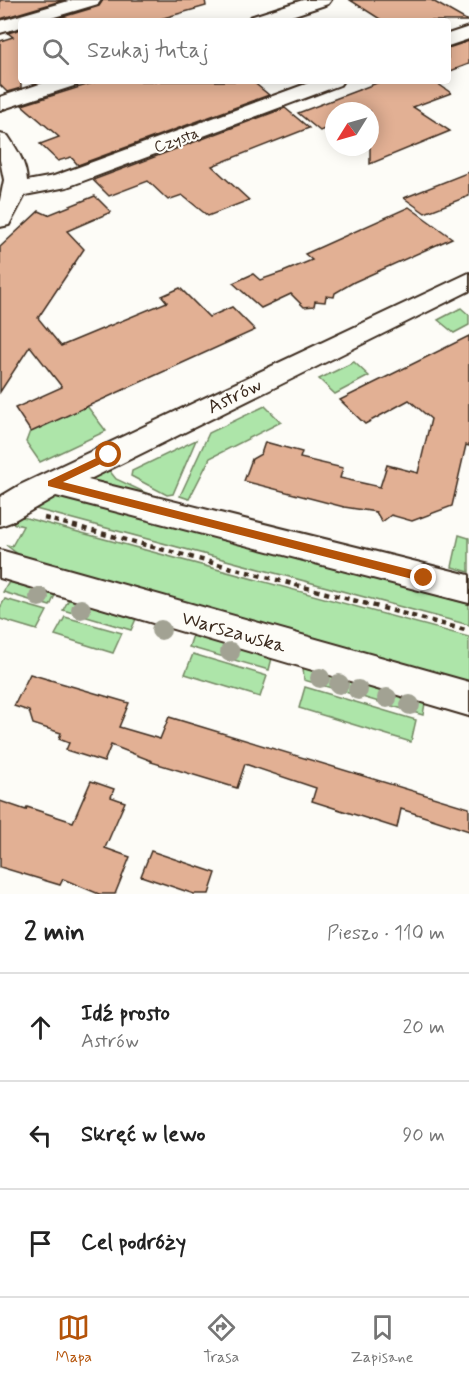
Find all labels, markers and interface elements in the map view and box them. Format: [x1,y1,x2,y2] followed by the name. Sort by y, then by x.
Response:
[18,18,451,84] search box
[39,35,72,68] icon: search
[87,37,209,65] text: Szukaj tutaj
[325,102,379,156] north arrow
[151,123,202,158] street label: Czysta
[203,371,267,421] street label: Astrów
[95,441,121,467] route start
[410,564,436,590] route end
[178,605,290,660] street label: Warszawska
[24,916,85,950] text: 2 min
[327,920,445,947] text: Pieszo · 110 m
[81,1000,170,1028] text: Idź prosto
[24,1011,57,1044] icon: ahead
[402,1014,445,1041] text: 20 m
[81,1028,139,1055] text: Astrów
[24,1119,57,1152] icon: left
[81,1121,206,1149] text: Skręć w lewo
[402,1122,445,1149] text: 90 m
[24,1227,57,1260] icon: arrive
[81,1229,186,1257] text: Cel podróży
[56,1311,92,1368] tab: Mapa
[203,1311,239,1368] tab: Trasa
[351,1311,413,1368] tab: Zapisane

